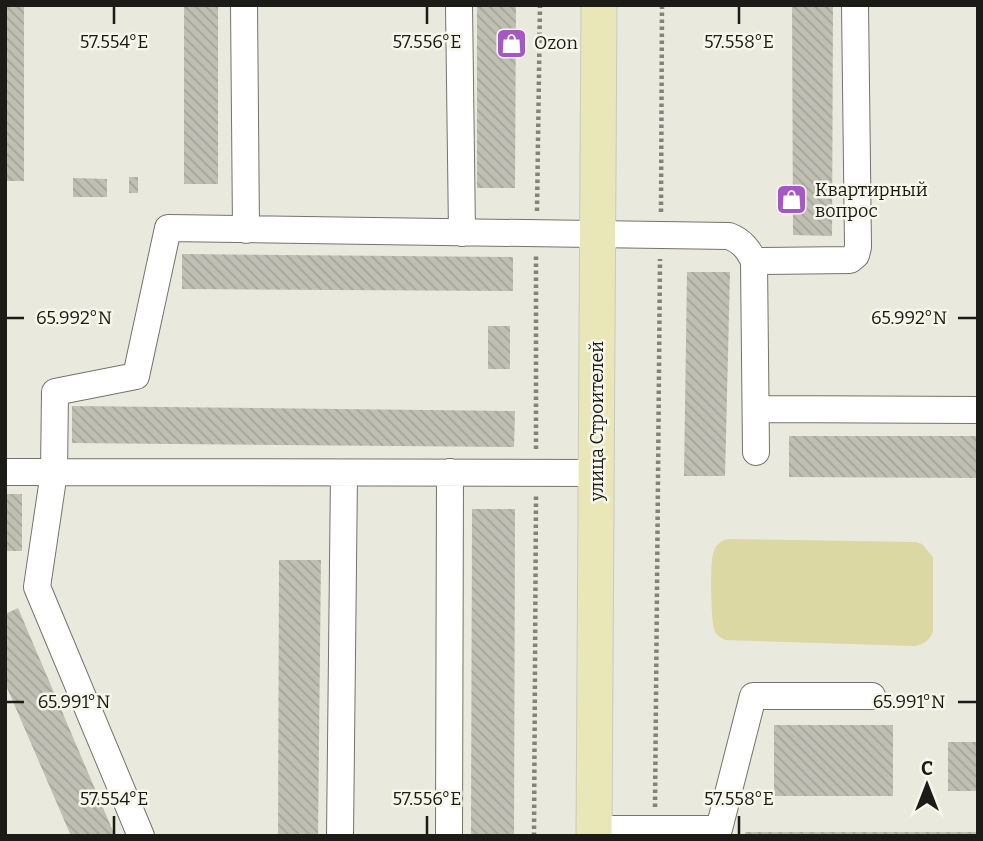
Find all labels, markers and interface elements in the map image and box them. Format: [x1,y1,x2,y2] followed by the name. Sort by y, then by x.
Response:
[494,26,528,60] shop icon: Ozon
[80,31,148,53] text: 57.554°E
[393,31,461,53] text: 57.556°E
[704,31,774,53] text: 57.558°E
[534,32,578,54] place label: Ozon
[815,179,928,222] place label: Квартирный вопрос
[775,183,809,217] shop icon: Квартирный вопрос
[36,307,112,329] text: 65.992°N
[871,307,947,329] text: 65.992°N
[586,341,608,502] street label: улица Строителей
[38,691,110,713] text: 65.991°N
[873,691,945,713] text: 65.991°N
[892,750,962,820] north arrow
[921,757,933,780] text: С
[80,788,148,810] text: 57.554°E
[393,788,461,810] text: 57.556°E
[704,788,774,810] text: 57.558°E

